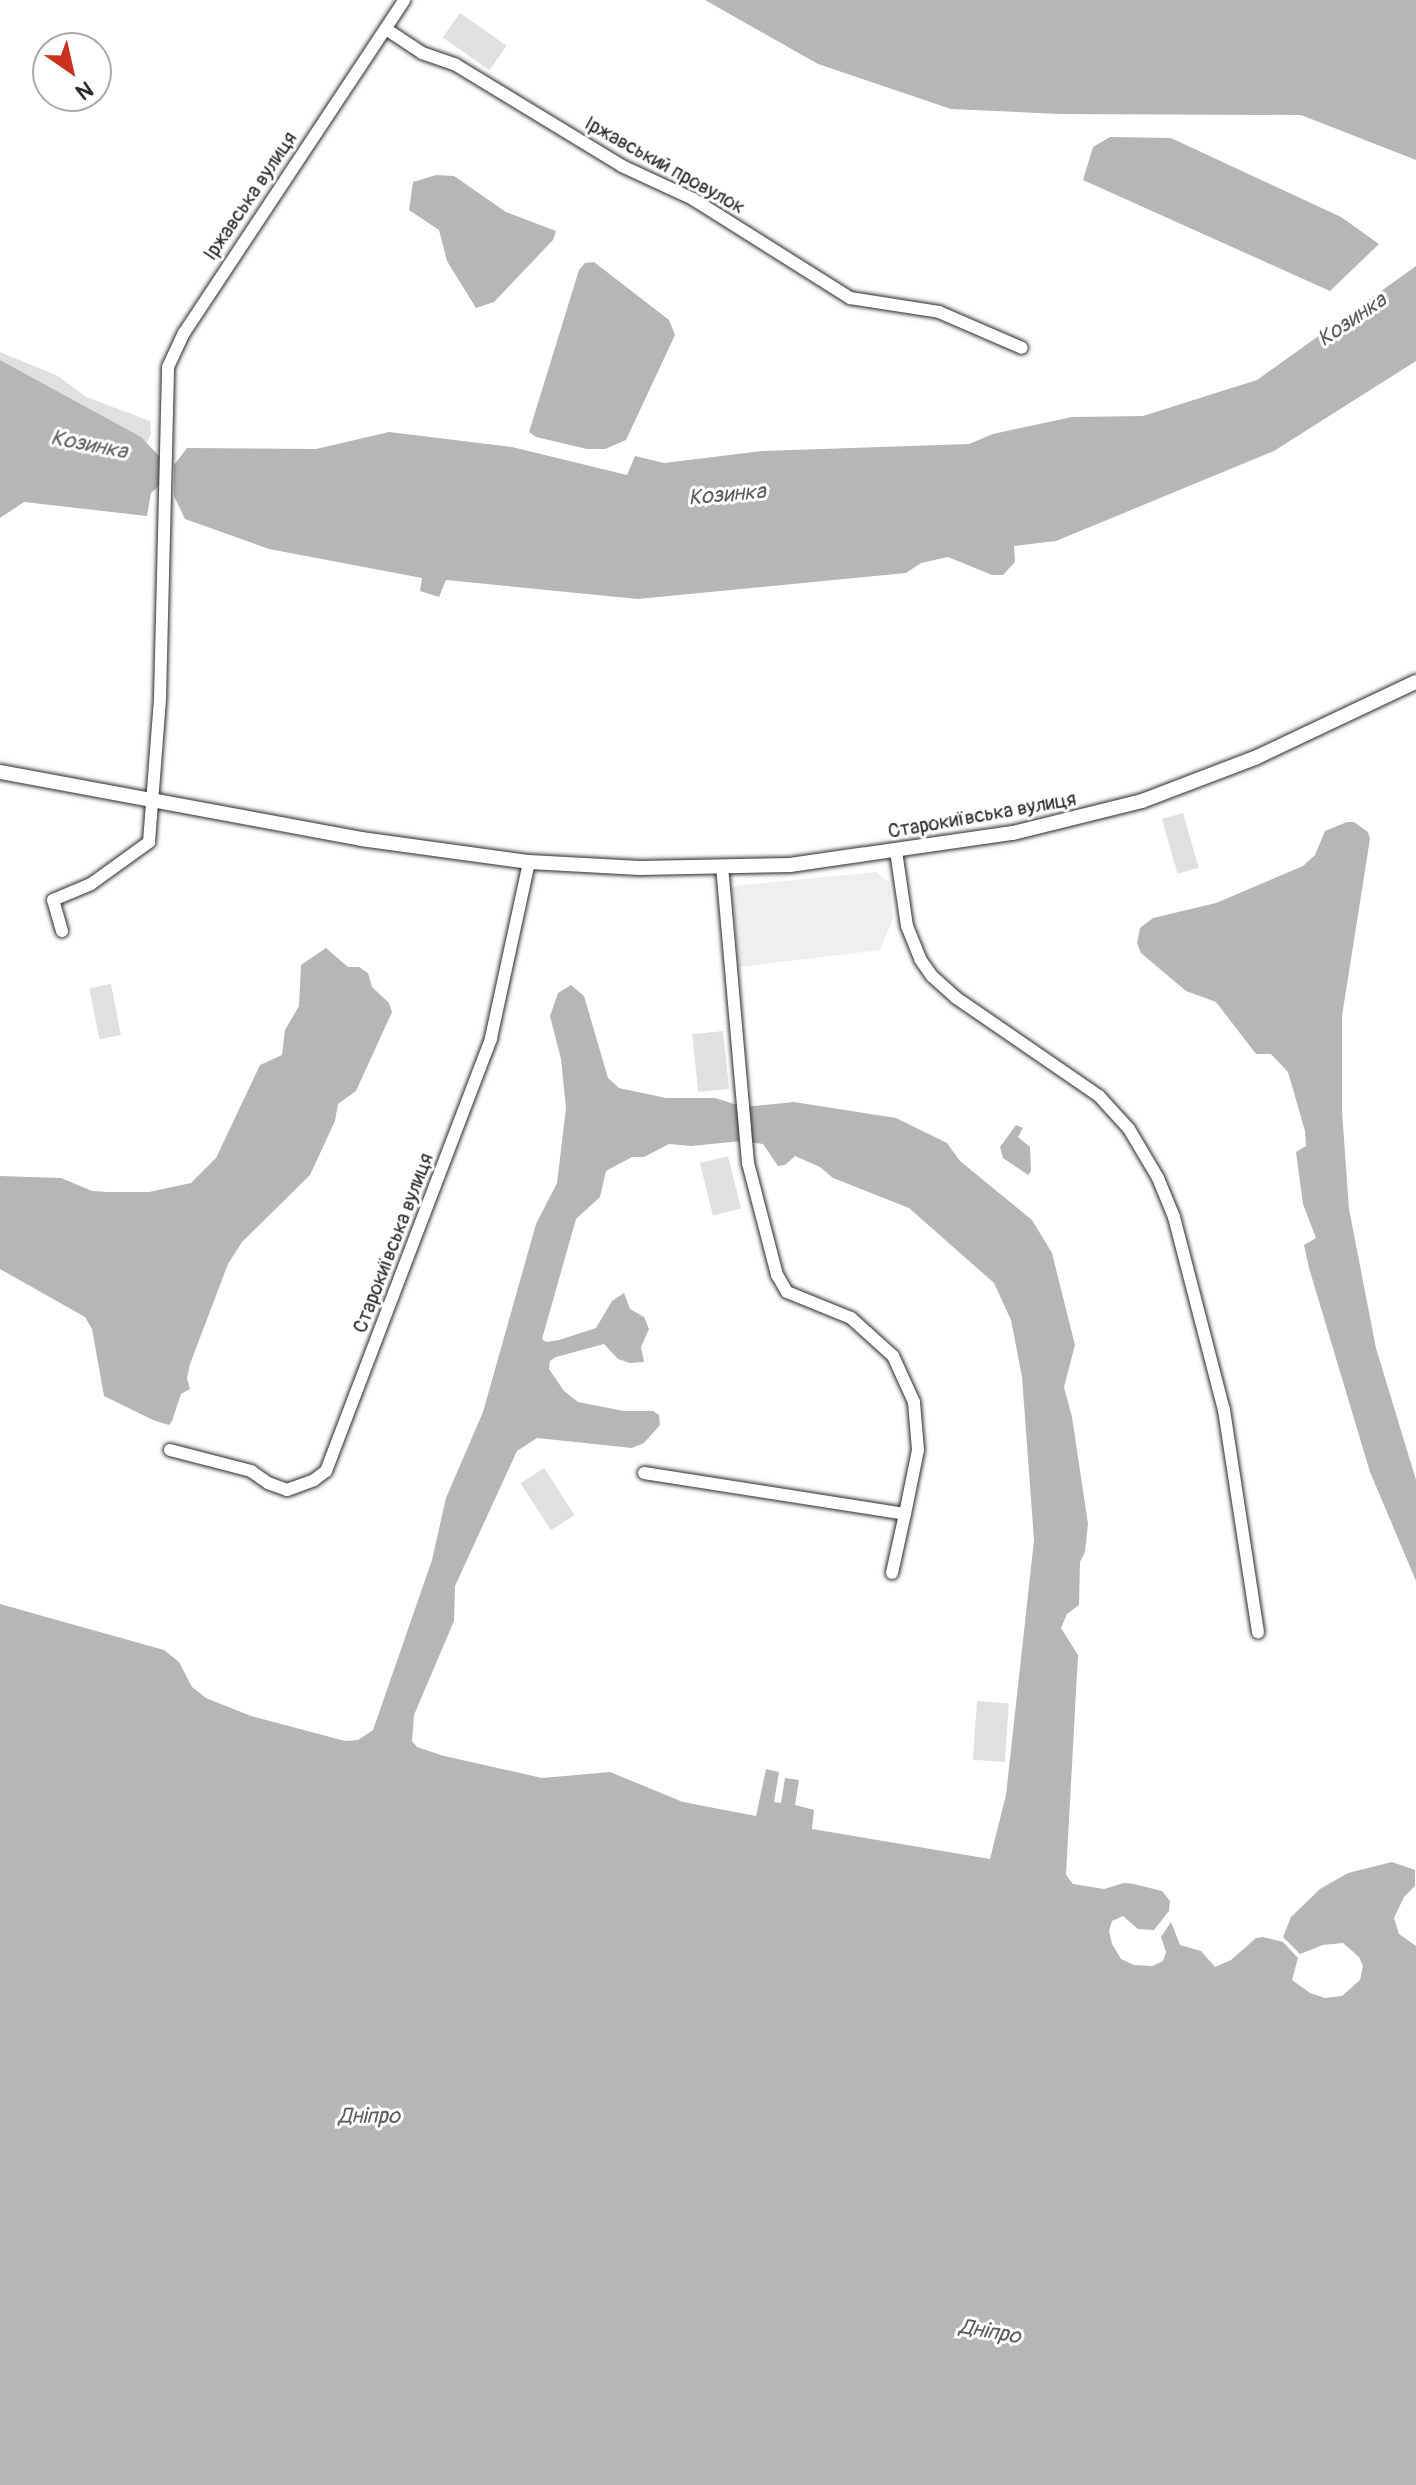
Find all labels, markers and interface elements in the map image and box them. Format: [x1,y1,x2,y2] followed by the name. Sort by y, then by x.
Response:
[32,32,112,112] north arrow
[70,74,98,106] text: N
[581,111,749,219] street label: Іржавський провулок
[198,127,302,265] street label: Іржавська вулиця
[1313,287,1391,353] water label: Козинка
[48,425,130,465] water label: Козинка
[687,478,767,512] water label: Козинка
[886,787,1078,843] street label: Старокиївська вулиця
[348,1150,438,1336] street label: Старокиївська вулиця
[338,2104,400,2130] water label: Дніпро
[957,2314,1023,2350] water label: Дніпро

